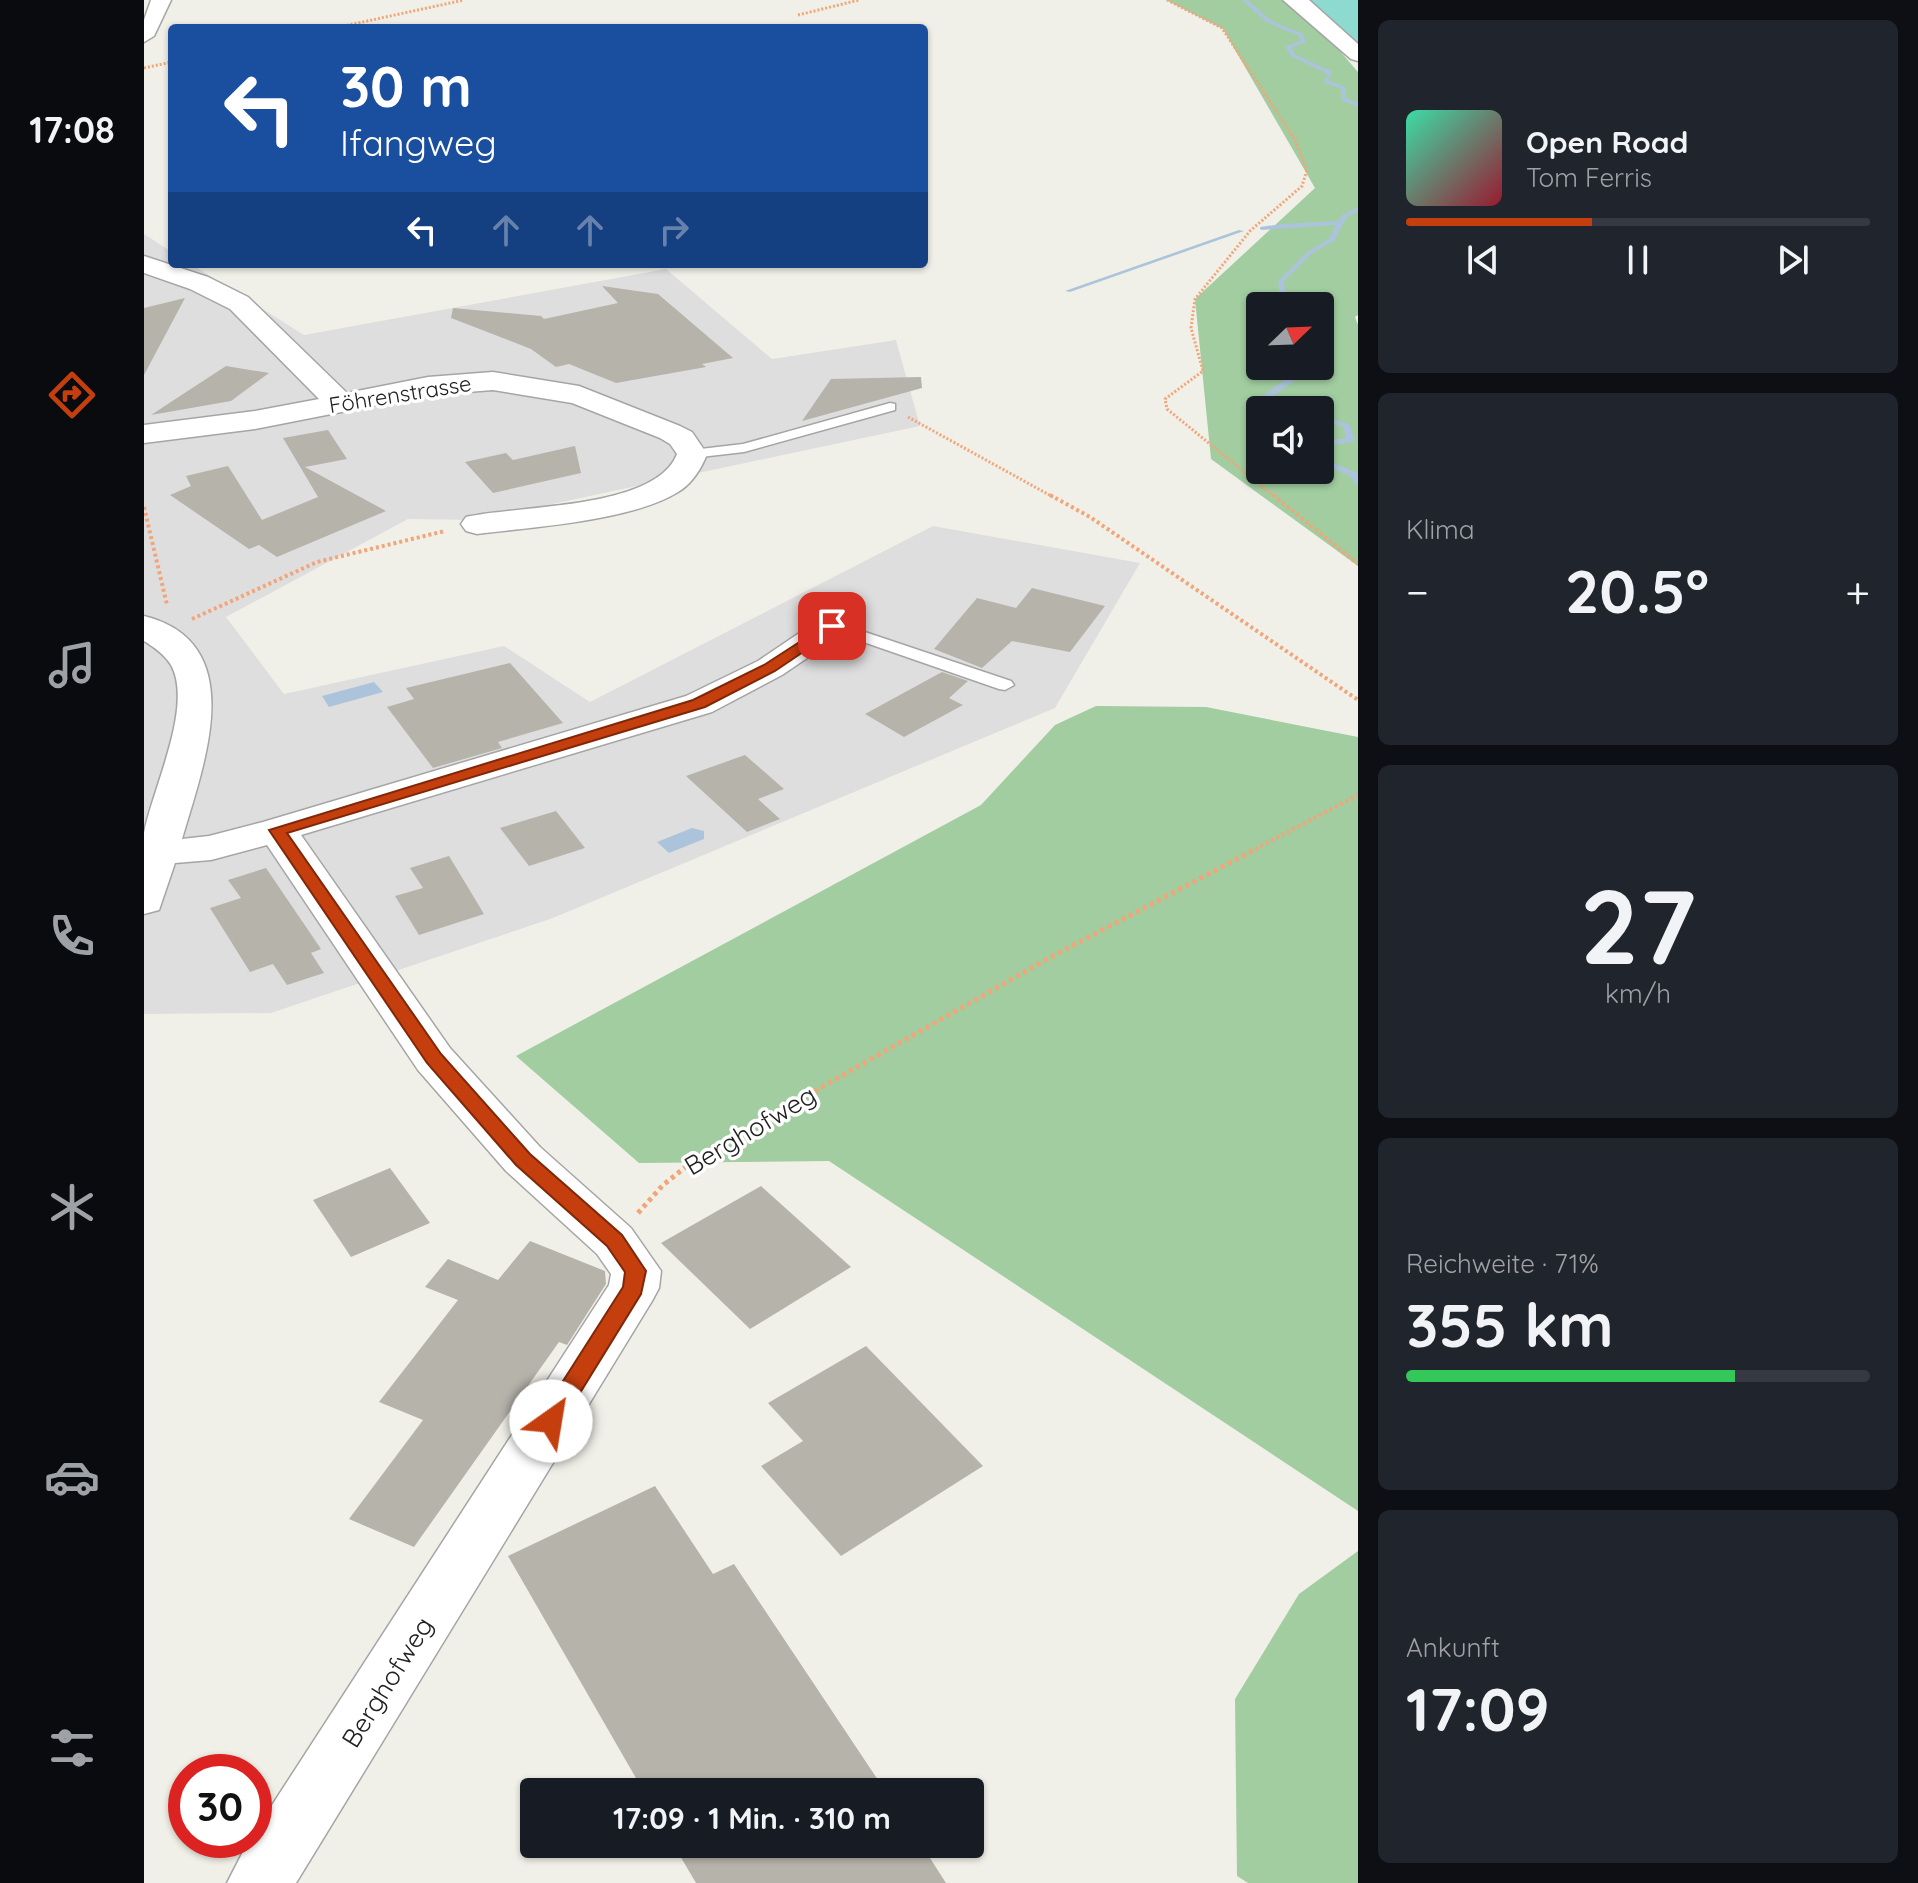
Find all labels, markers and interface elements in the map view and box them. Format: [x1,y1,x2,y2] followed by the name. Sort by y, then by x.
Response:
[340,51,472,121] text: 30 m
[208,56,312,160] icon: left
[29,107,115,152] text: 17:08
[340,120,497,165] text: Ifangweg
[1526,123,1688,161] text: Open Road
[1526,161,1652,194] text: Tom Ferris
[400,208,444,252] icon: left
[484,208,528,252] icon: ahead
[568,208,612,252] icon: ahead
[652,208,696,252] icon: right
[1461,238,1505,282] icon: previous
[1616,238,1660,282] icon: pause
[1771,238,1815,282] icon: next
[1246,292,1334,380] north arrow
[1246,292,1334,484] map controls
[44,367,100,423] icon: directions
[327,369,473,419] street label: Föhrenstrasse
[1246,396,1334,484] button: sound
[1406,513,1475,546] text: Klima
[1565,553,1709,628] text: 20.5°
[1406,564,1429,619] text: −
[1845,564,1870,619] text: +
[798,592,866,660] pin
[810,604,854,648] icon: arrive
[44,637,100,693] icon: music
[1580,860,1696,990] text: 27
[44,908,100,964] icon: phone
[1605,977,1671,1010] text: km/h
[678,1078,822,1182] street label: Berghofweg
[44,1179,100,1235] icon: climate
[1406,1247,1599,1280] text: Reichweite · 71%
[1406,1287,1614,1362] text: 355 km
[509,1379,593,1463] position arrow
[44,1449,100,1505] icon: car
[334,1611,440,1753] street label: Berghofweg
[1406,1631,1500,1664] text: Ankunft
[1406,1671,1550,1746] text: 17:09
[44,1720,100,1776] icon: filters
[168,1754,272,1858] speed limit sign: 30
[613,1799,891,1837] text: 17:09 · 1 Min. · 310 m

